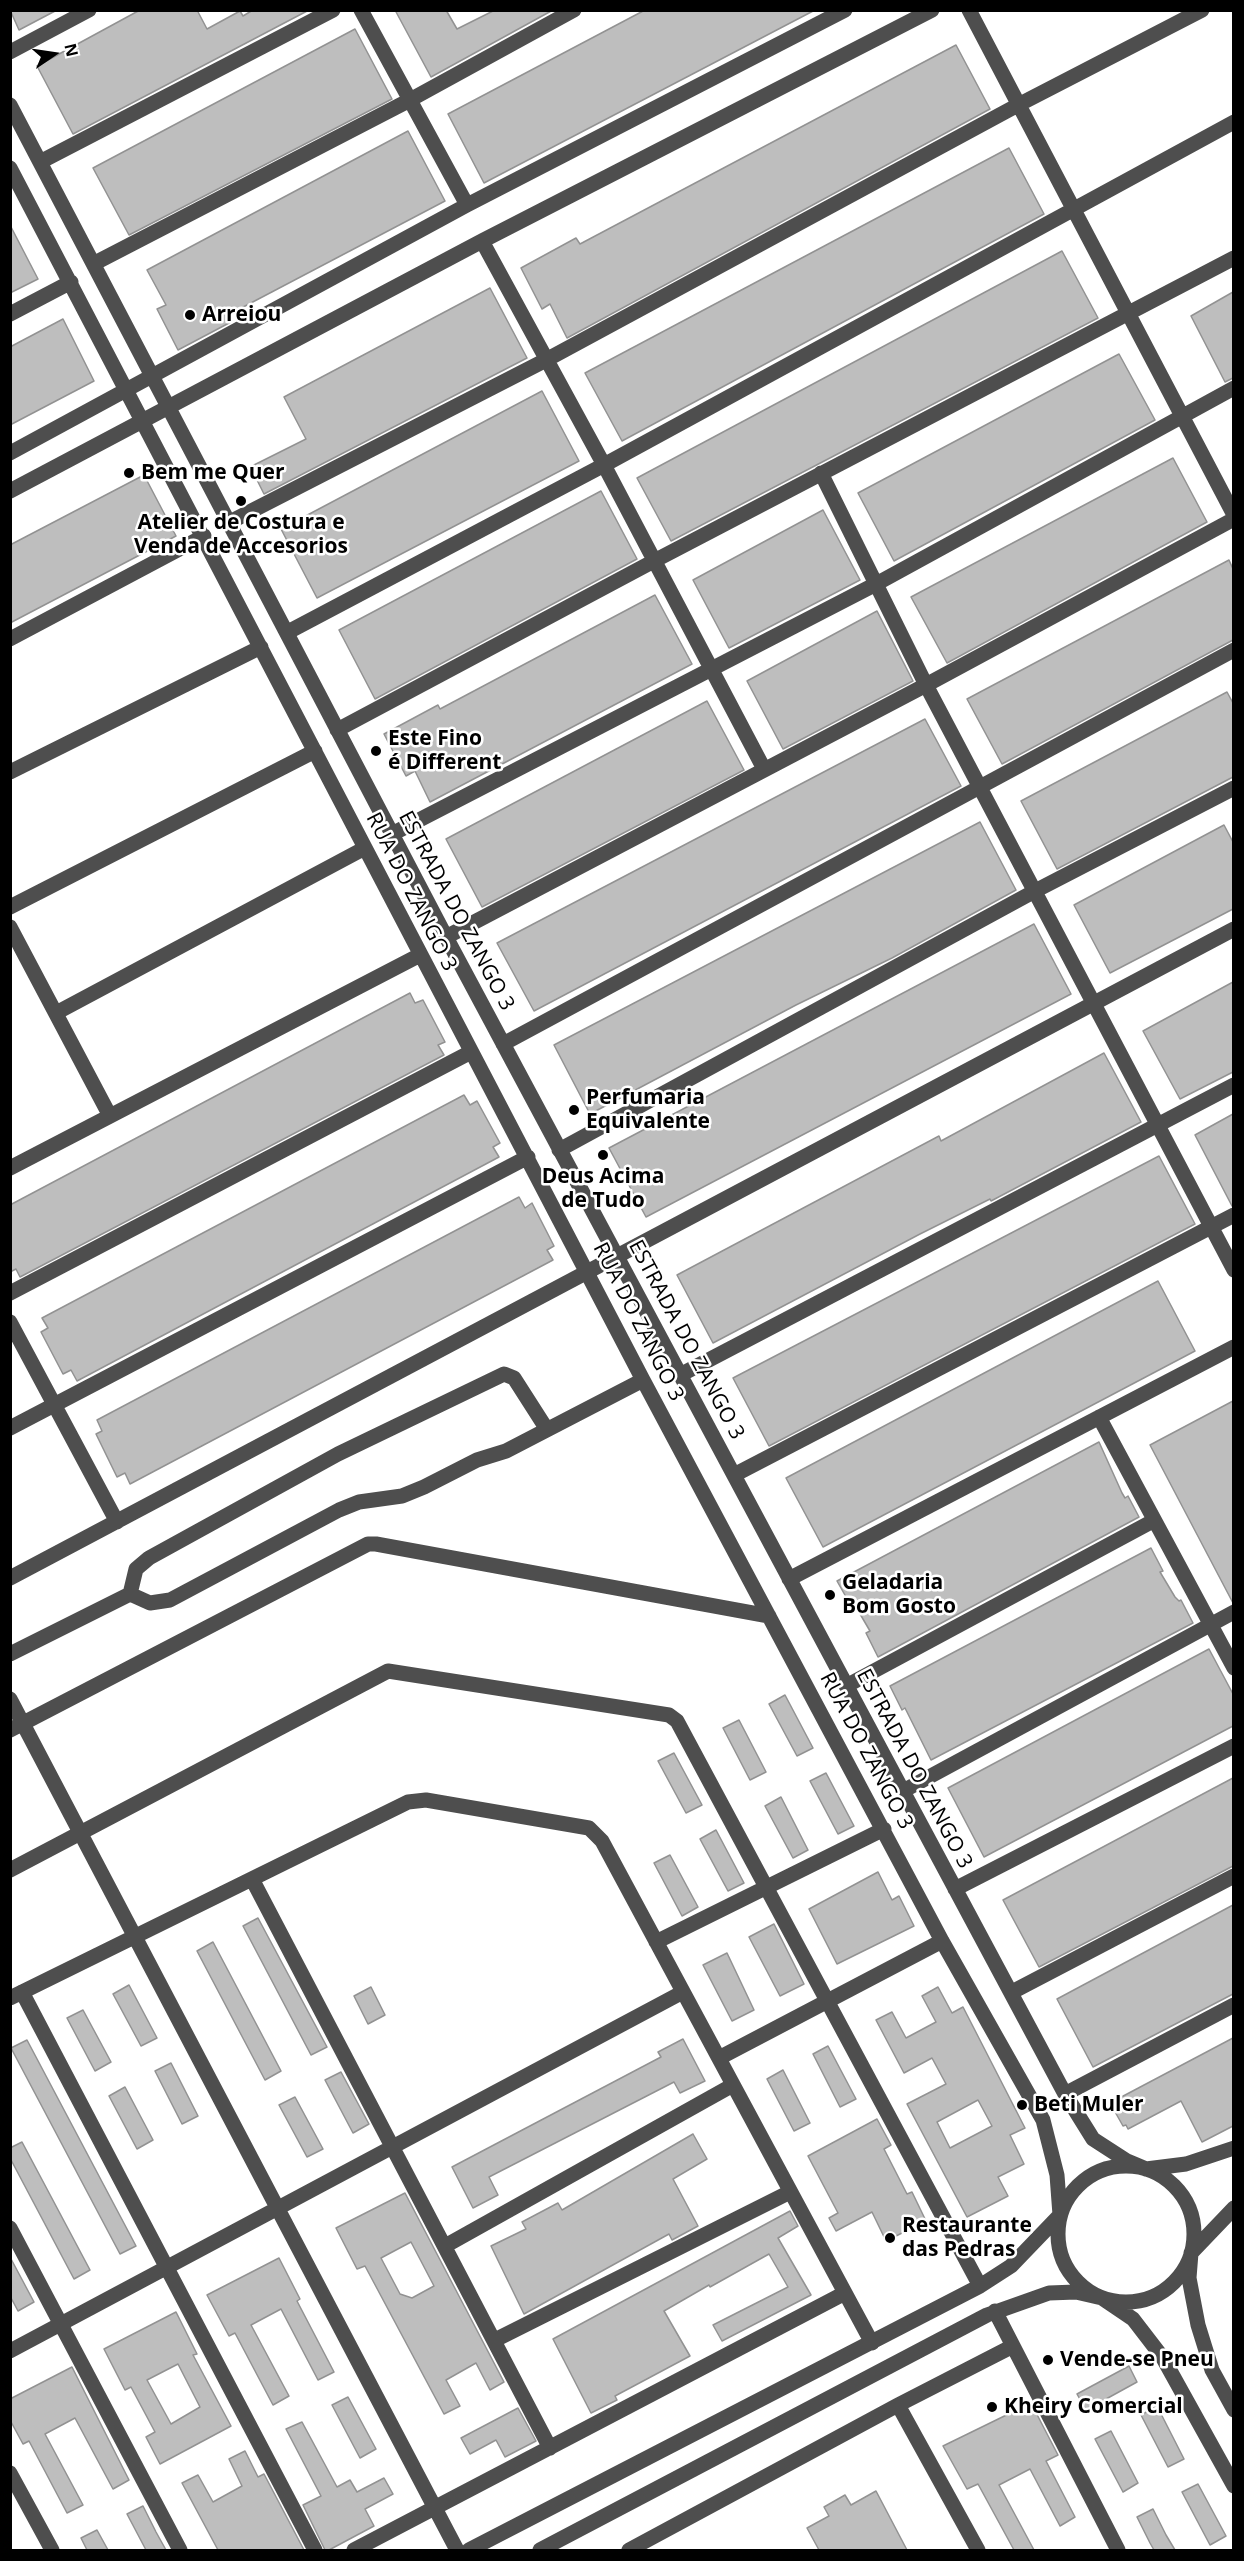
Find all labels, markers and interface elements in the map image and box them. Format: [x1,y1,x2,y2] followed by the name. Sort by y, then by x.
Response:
[24,24,84,84] north arrow
[59,41,84,59] text: N
[202,302,281,328] place label: Arreiou
[183,308,197,322] marker: Arreiou
[141,460,285,486] place label: Bem me Quer
[122,466,136,480] marker: Bem me Quer
[234,494,248,508] marker: Atelier de Costura e Venda de Accesorios
[134,510,348,560] place label: Atelier de Costura e Venda de Accesorios
[388,726,501,776] place label: Este Fino é Different
[369,744,383,758] marker: Este Fino é Different
[393,807,519,1015] street label: ESTRADA DO ZANGO 3
[360,809,462,975] street label: RUA DO ZANGO 3
[586,1085,710,1135] place label: Perfumaria Equivalente
[567,1103,581,1117] marker: Perfumaria Equivalente
[596,1148,610,1162] marker: Deus Acima de Tudo
[542,1164,664,1214] place label: Deus Acima de Tudo
[623,1236,749,1444] street label: ESTRADA DO ZANGO 3
[587,1239,689,1405] street label: RUA DO ZANGO 3
[842,1570,956,1620] place label: Geladaria Bom Gosto
[823,1588,837,1602] marker: Geladaria Bom Gosto
[851,1665,977,1873] street label: ESTRADA DO ZANGO 3
[814,1668,918,1834] street label: RUA DO ZANGO 3
[1034,2092,1143,2118] place label: Beti Muler
[1015,2098,1029,2112] marker: Beti Muler
[902,2213,1032,2263] place label: Restaurante das Pedras
[883,2231,897,2245] marker: Restaurante das Pedras
[1060,2347,1214,2373] place label: Vende-se Pneu
[1041,2353,1055,2367] marker: Vende-se Pneu
[1004,2394,1183,2420] place label: Kheiry Comercial
[985,2400,999,2414] marker: Kheiry Comercial

